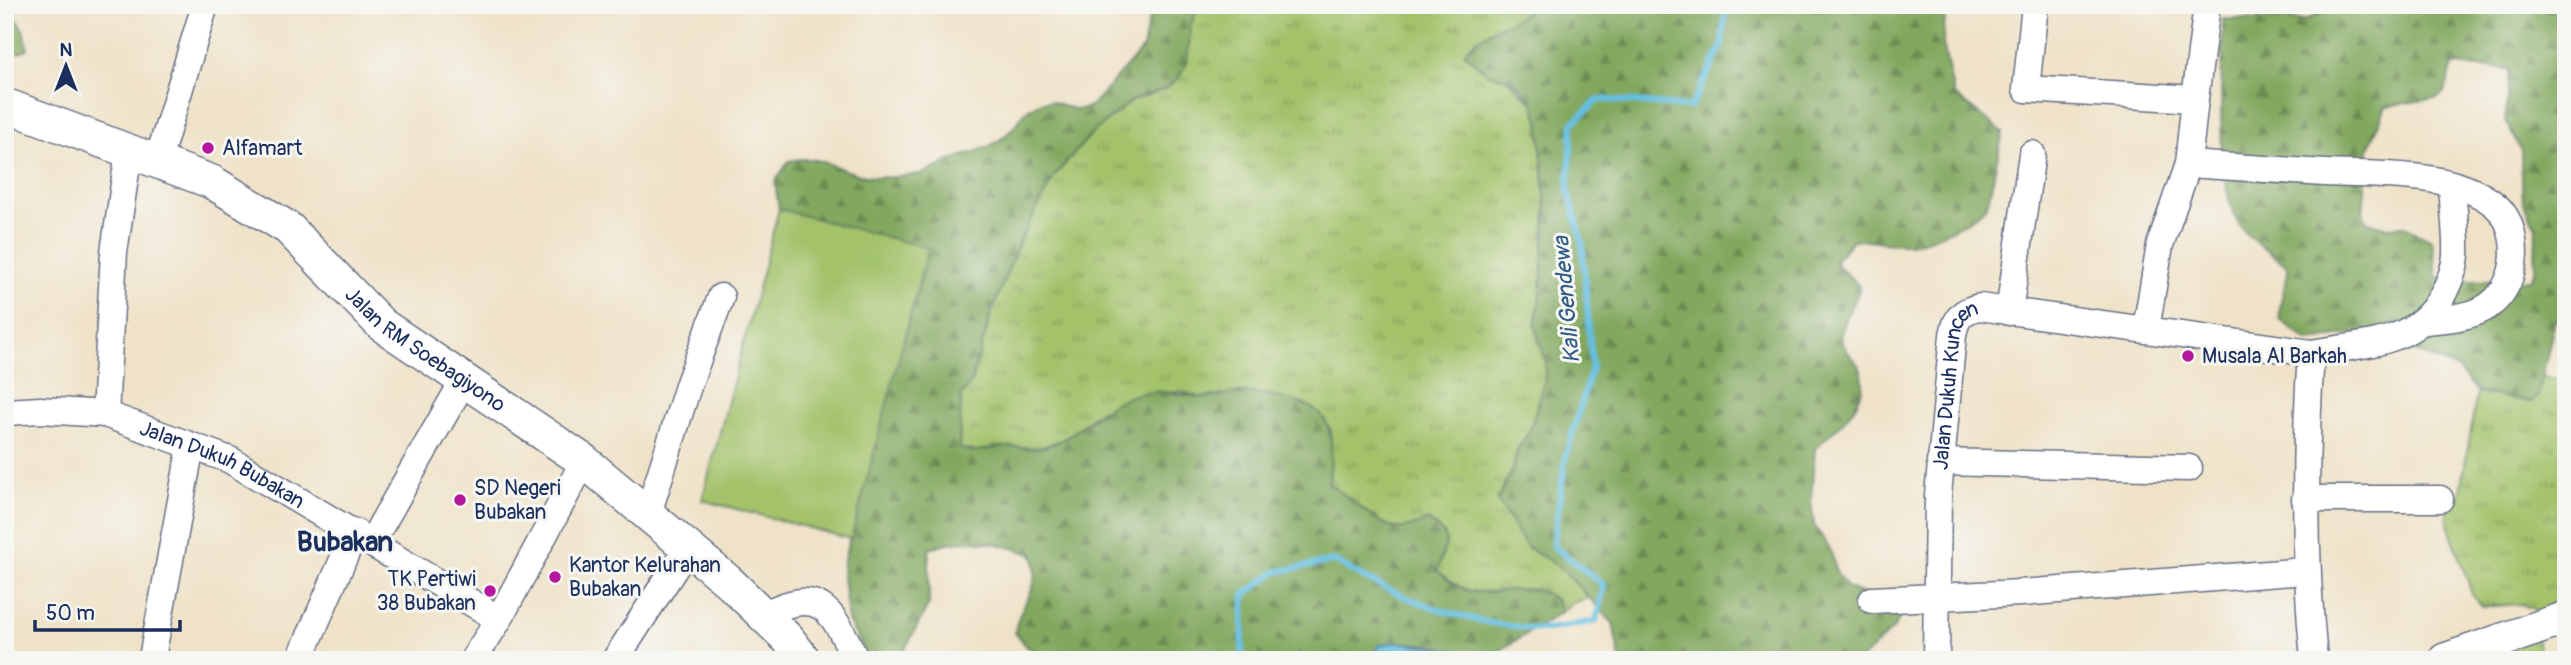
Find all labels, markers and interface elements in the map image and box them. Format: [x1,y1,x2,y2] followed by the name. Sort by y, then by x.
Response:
[32,32,102,102] north arrow
[60,38,73,62] text: N
[222,135,303,162] place label: Alfamart
[200,140,216,156] marker: Alfamart
[1546,234,1586,365] water label: Kali Gendewa
[339,282,511,418] street label: Jalan RM Soebagiyono
[1927,295,1982,471] street label: Jalan Dukuh Kuncen
[2202,343,2347,370] place label: Musala Al Barkah
[2180,348,2196,364] marker: Musala Al Barkah
[136,415,309,515] street label: Jalan Dukuh Bubakan
[474,475,561,526] place label: SD Negeri Bubakan
[452,492,468,508] marker: SD Negeri Bubakan
[297,525,393,560] district label: Bubakan
[569,552,721,603] place label: Kantor Kelurahan Bubakan
[377,566,476,617] place label: TK Pertiwi 38 Bubakan
[547,569,563,585] marker: Kantor Kelurahan Bubakan
[482,583,498,599] marker: TK Pertiwi 38 Bubakan
[35,588,180,632] scale bar
[46,600,95,627] text: 50 m

